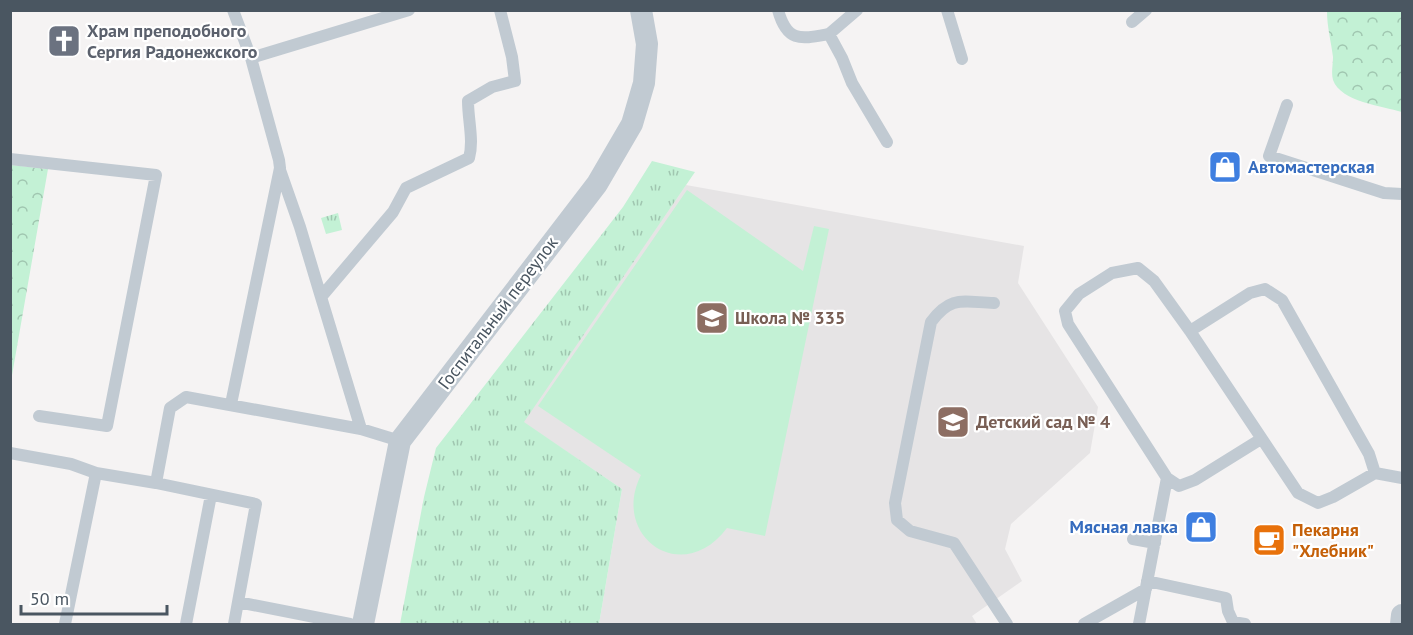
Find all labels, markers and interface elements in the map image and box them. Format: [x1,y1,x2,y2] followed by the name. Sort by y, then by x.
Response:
[87,19,258,63] place label: Храм преподобного Сергия Радонежского
[46,23,82,59] church icon: Храм преподобного Сергия Радонежского
[1207,149,1243,185] shop icon: Автомастерская
[1248,155,1374,178] place label: Автомастерская
[433,231,563,394] street label: Госпитальный переулок
[694,300,730,336] school or university icon: Школа № 335
[735,306,845,329] place label: Школа № 335
[935,404,971,440] school or university icon: Детский сад № 4
[976,410,1110,433] place label: Детский сад № 4
[1183,509,1219,545] shop icon: Мясная лавка
[1070,515,1178,538] place label: Мясная лавка
[1292,518,1374,562] place label: Пекарня "Хлебник"
[1251,522,1287,558] cafe icon: Пекарня "Хлебник"
[21,578,166,616] scale bar
[30,587,69,610] text: 50 m

